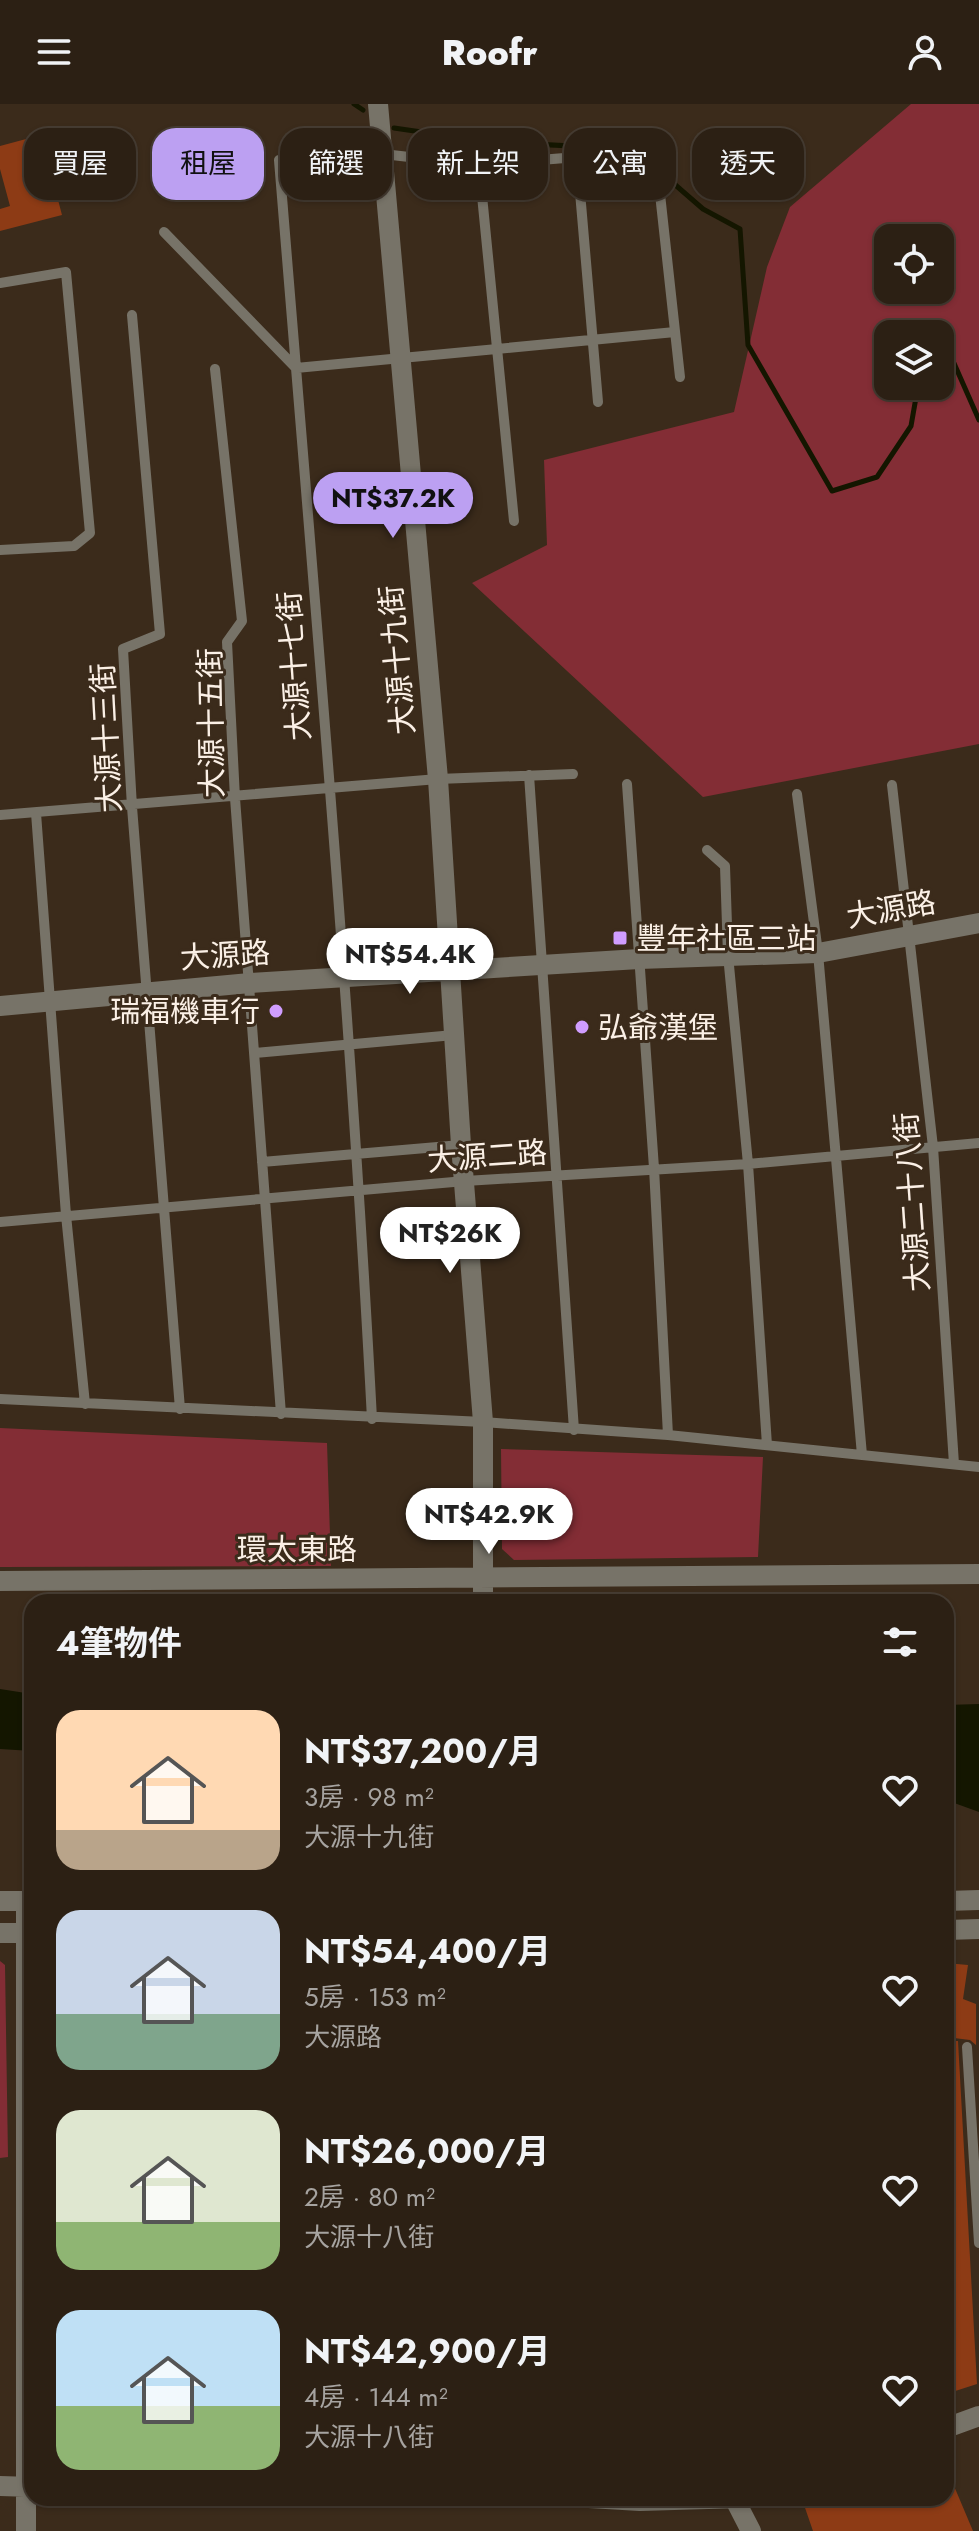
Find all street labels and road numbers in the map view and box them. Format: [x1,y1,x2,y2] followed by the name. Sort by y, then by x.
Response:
[369,583,425,737] street label: 大源十九街
[267,590,321,742] street label: 大源十七街
[188,648,234,798] street label: 大源十五街
[81,662,131,814] street label: 大源十三街
[843,880,939,938] street label: 大源路
[179,930,271,980] street label: 大源路
[884,1111,940,1293] street label: 大源二十八街
[426,1130,548,1182] street label: 大源二路
[237,1528,357,1571] street label: 環太東路

